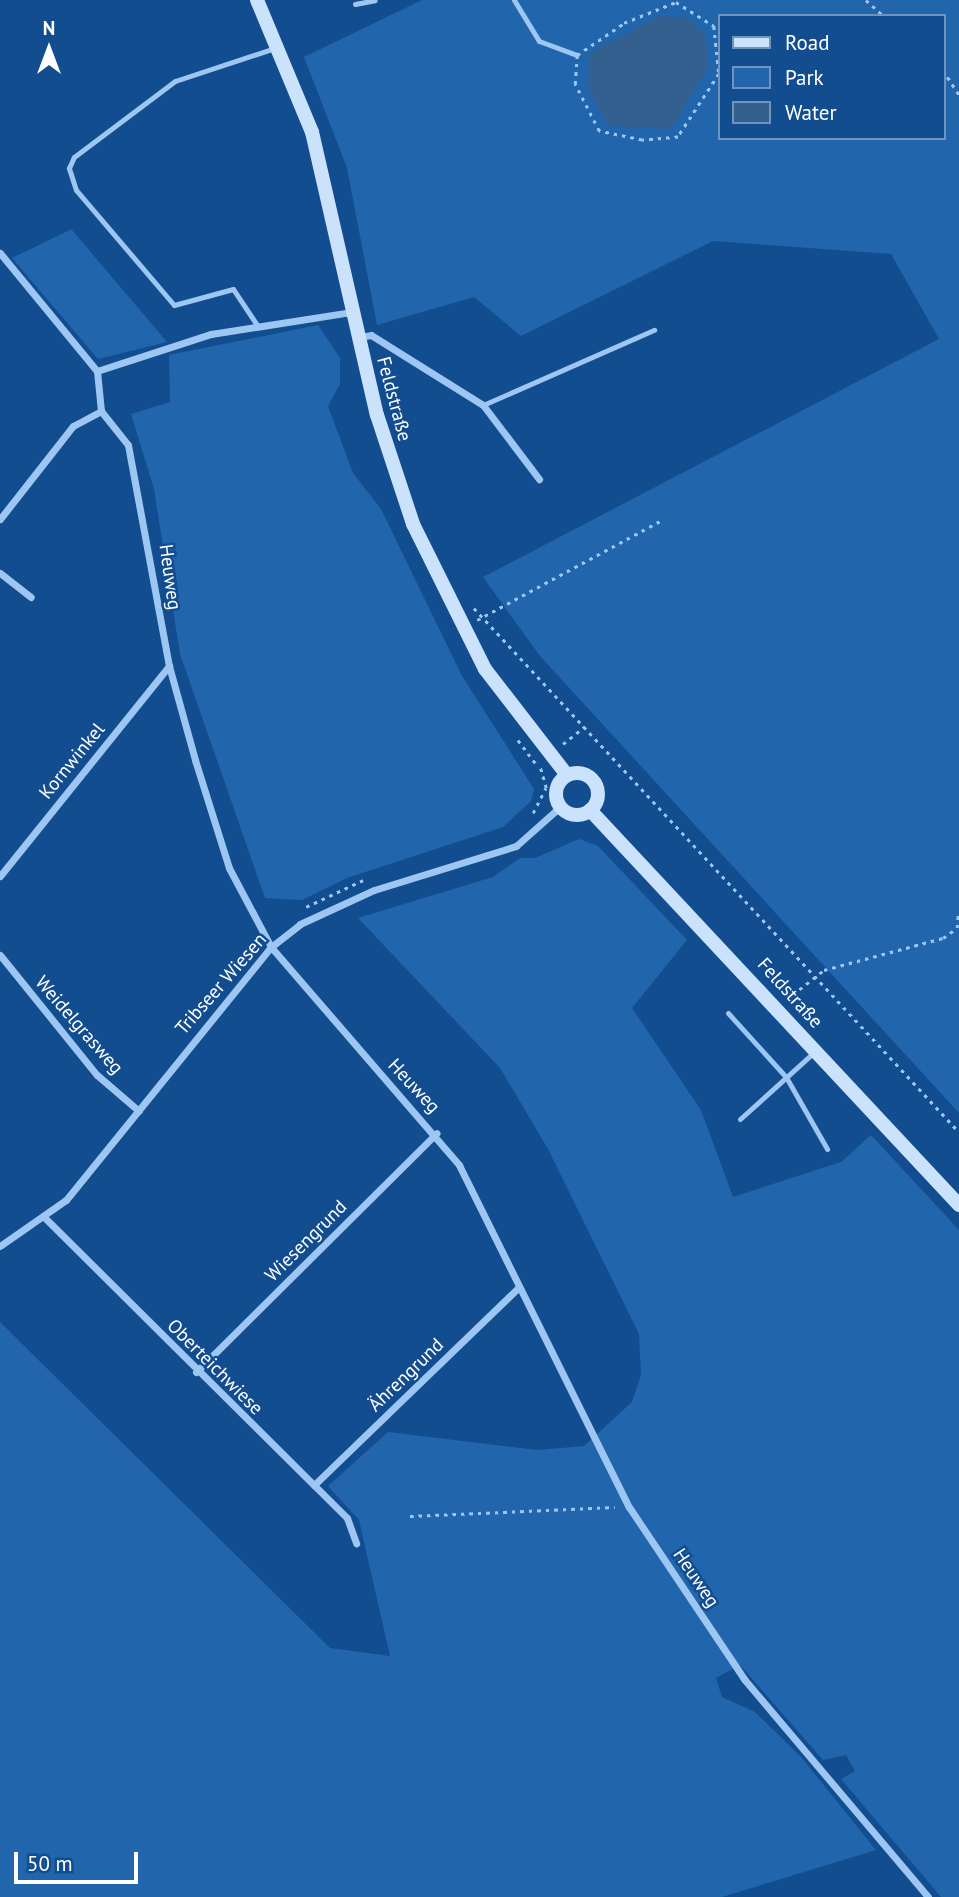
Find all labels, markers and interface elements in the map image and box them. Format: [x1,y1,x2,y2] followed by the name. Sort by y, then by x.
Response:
[14,14,84,84] north arrow
[718,14,945,140] legend
[43,16,55,40] text: N
[785,29,829,56] text: Road
[785,64,824,91] text: Park
[785,99,837,126] text: Water
[372,354,416,444] street label: Feldstraße
[154,543,186,611] street label: Heuweg
[34,718,110,804] street label: Kornwinkel
[171,928,271,1040] street label: Tribseer Wiesen
[753,953,827,1033] street label: Feldstraße
[30,971,128,1079] street label: Weidelgrasweg
[383,1054,445,1118] street label: Heuweg
[260,1195,352,1287] street label: Wiesengrund
[162,1314,268,1420] street label: Oberteichwiese
[364,1334,448,1416] street label: Ährengrund
[668,1544,724,1612] street label: Heuweg
[18,1838,142,1882] scale bar
[27,1850,73,1877] text: 50 m

